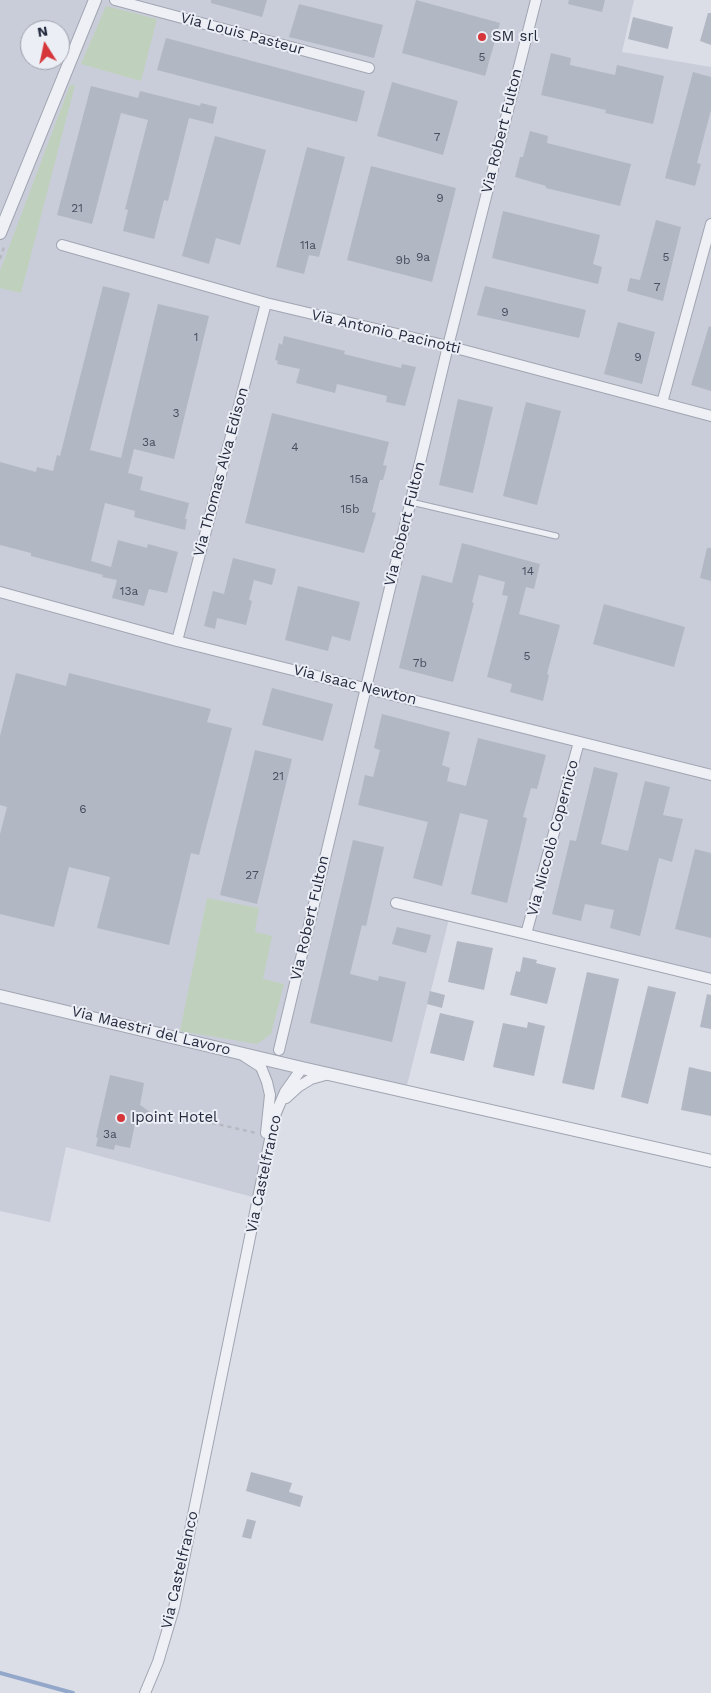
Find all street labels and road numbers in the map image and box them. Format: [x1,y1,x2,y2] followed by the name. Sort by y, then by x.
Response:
[178,9,306,59] street label: Via Louis Pasteur
[478,67,526,195] street label: Via Robert Fulton
[310,306,462,358] street label: Via Antonio Pacinotti
[190,385,252,559] street label: Via Thomas Alva Edison
[381,460,429,588] street label: Via Robert Fulton
[291,661,419,709] street label: Via Isaac Newton
[523,758,583,918] street label: Via Niccolò Copernico
[287,854,333,982] street label: Via Robert Fulton
[70,1003,232,1059] street label: Via Maestri del Lavoro
[243,1113,285,1235] street label: Via Castelfranco
[158,1509,202,1631] street label: Via Castelfranco

